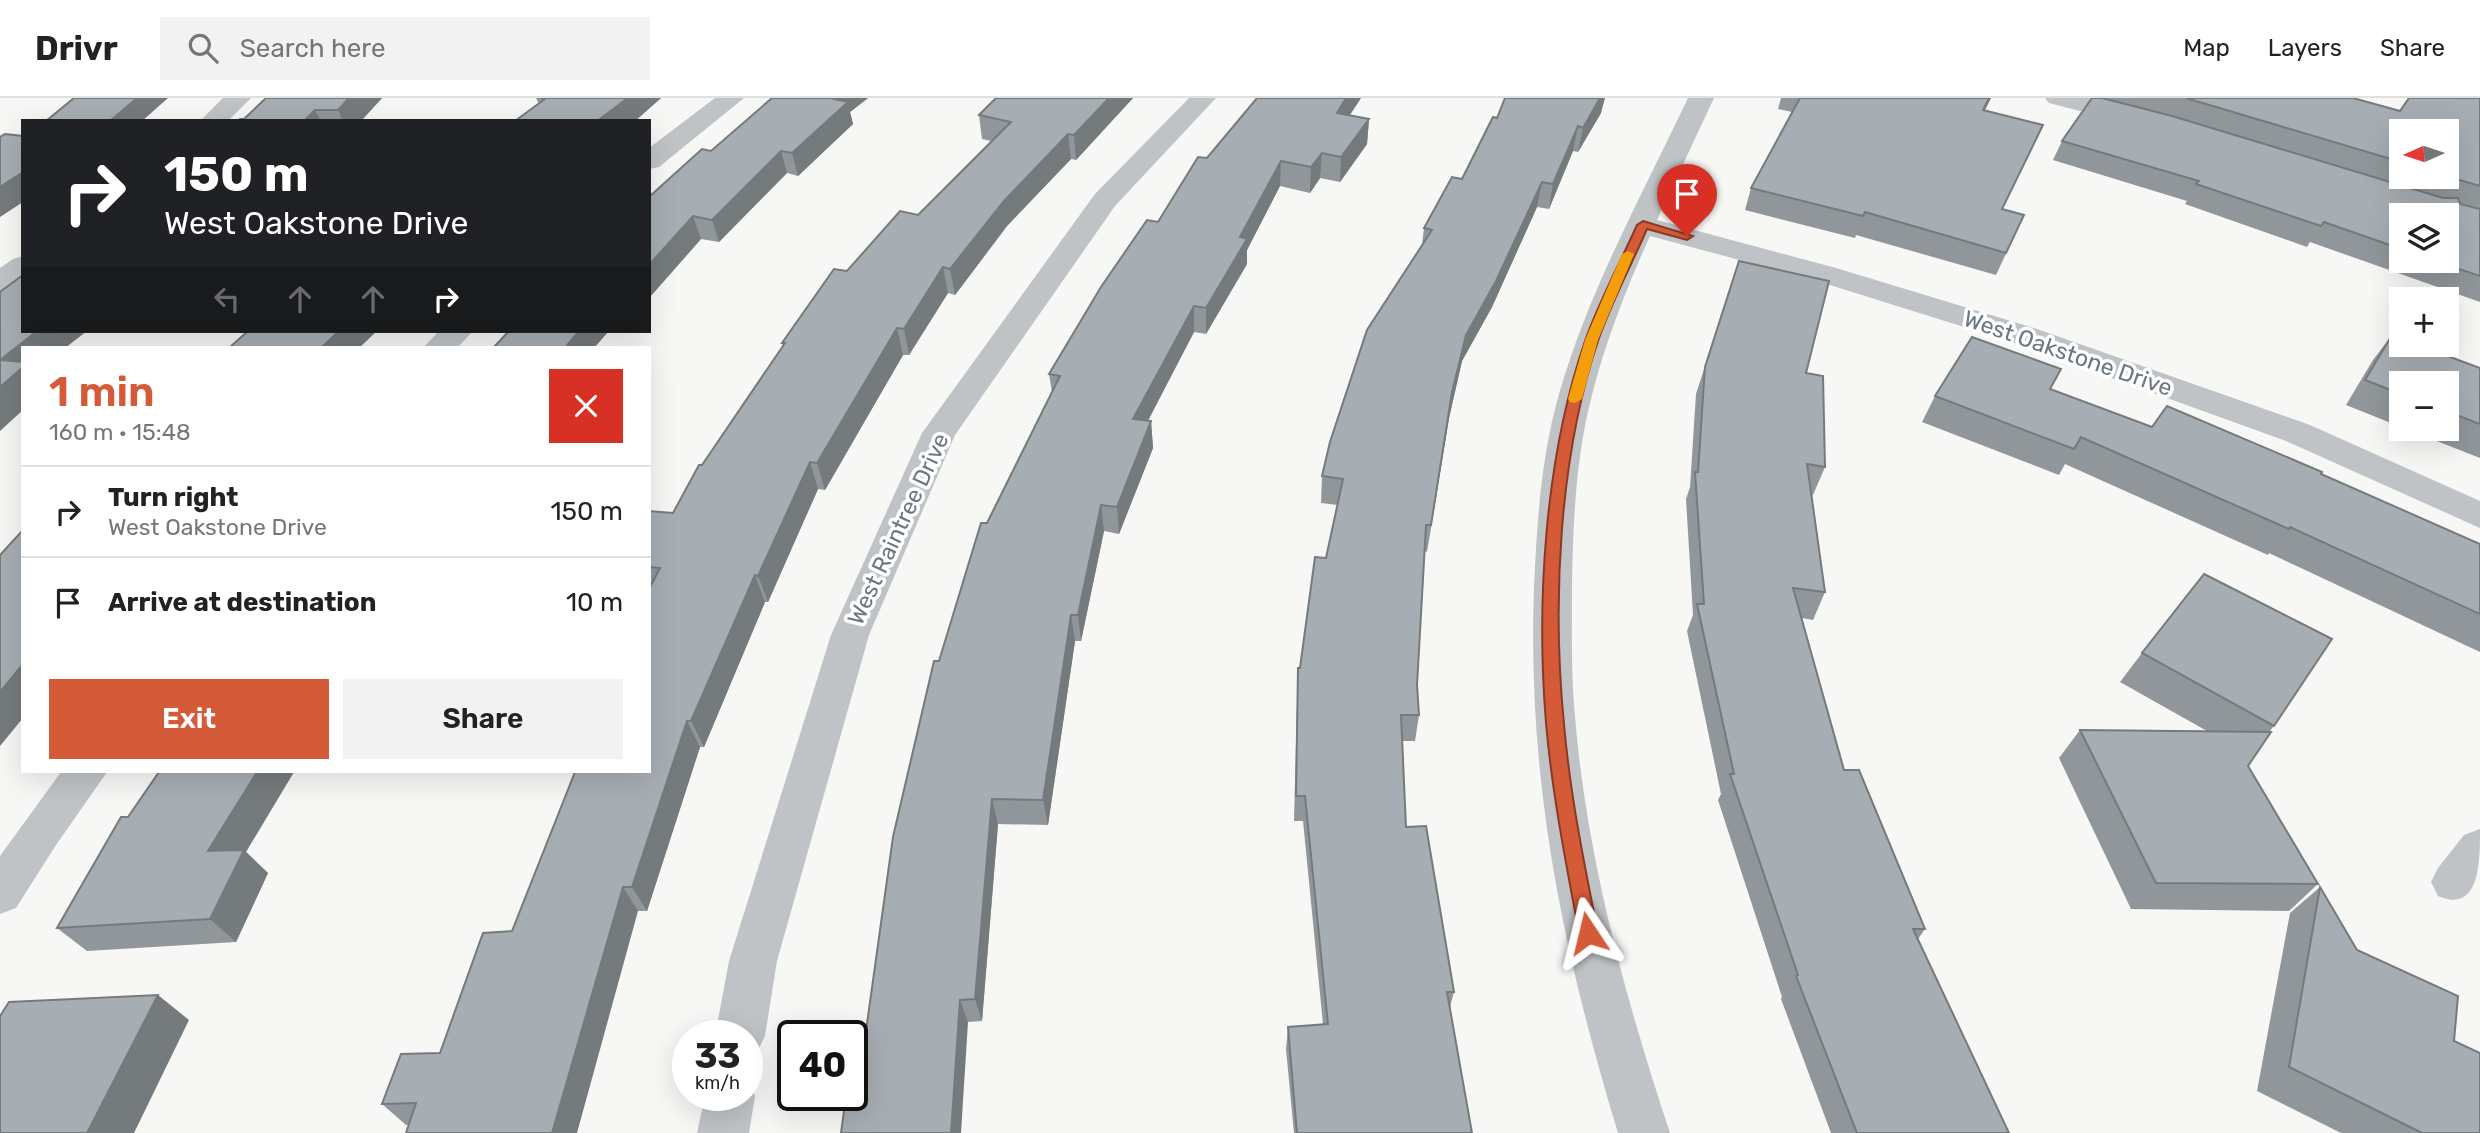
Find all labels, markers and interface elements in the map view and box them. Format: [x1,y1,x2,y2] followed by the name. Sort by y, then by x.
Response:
[160,17,650,80] search box
[35,29,118,68] text: Drivr
[184,29,222,67] icon: search
[240,33,386,64] text: Search here
[2183,34,2230,62] text: Map
[2268,34,2342,62] text: Layers
[2380,34,2445,62] text: Share
[2389,119,2459,189] north arrow
[2389,119,2459,441] map controls
[164,145,309,203] text: 150 m
[49,147,140,238] icon: right
[1657,164,1717,236] pin
[1668,175,1706,213] icon: arrive
[2389,203,2459,273] button: layers
[164,204,468,242] text: West Oakstone Drive
[208,280,246,318] icon: left
[281,280,319,318] icon: ahead
[354,280,392,318] icon: ahead
[427,280,465,318] icon: right
[2389,287,2459,357] button: +
[1960,304,2176,402] street label: West Oakstone Drive
[49,367,155,417] text: 1 min
[549,369,623,443] button: close
[2389,371,2459,441] button: −
[49,418,191,446] text: 160 m · 15:48
[841,429,955,629] street label: West Raintree Drive
[108,482,238,513] text: Turn right
[49,493,87,531] icon: right
[550,496,623,527] text: 150 m
[108,513,327,541] text: West Oakstone Drive
[49,584,87,622] icon: arrive
[108,587,376,618] text: Arrive at destination
[566,587,623,618] text: 10 m
[49,679,329,759] button: Exit
[343,679,623,759] button: Share
[1551,896,1625,970] position arrow
[777,1020,868,1111] speed limit sign: 40
[694,1035,741,1077] text: 33
[695,1072,740,1094] text: km/h

